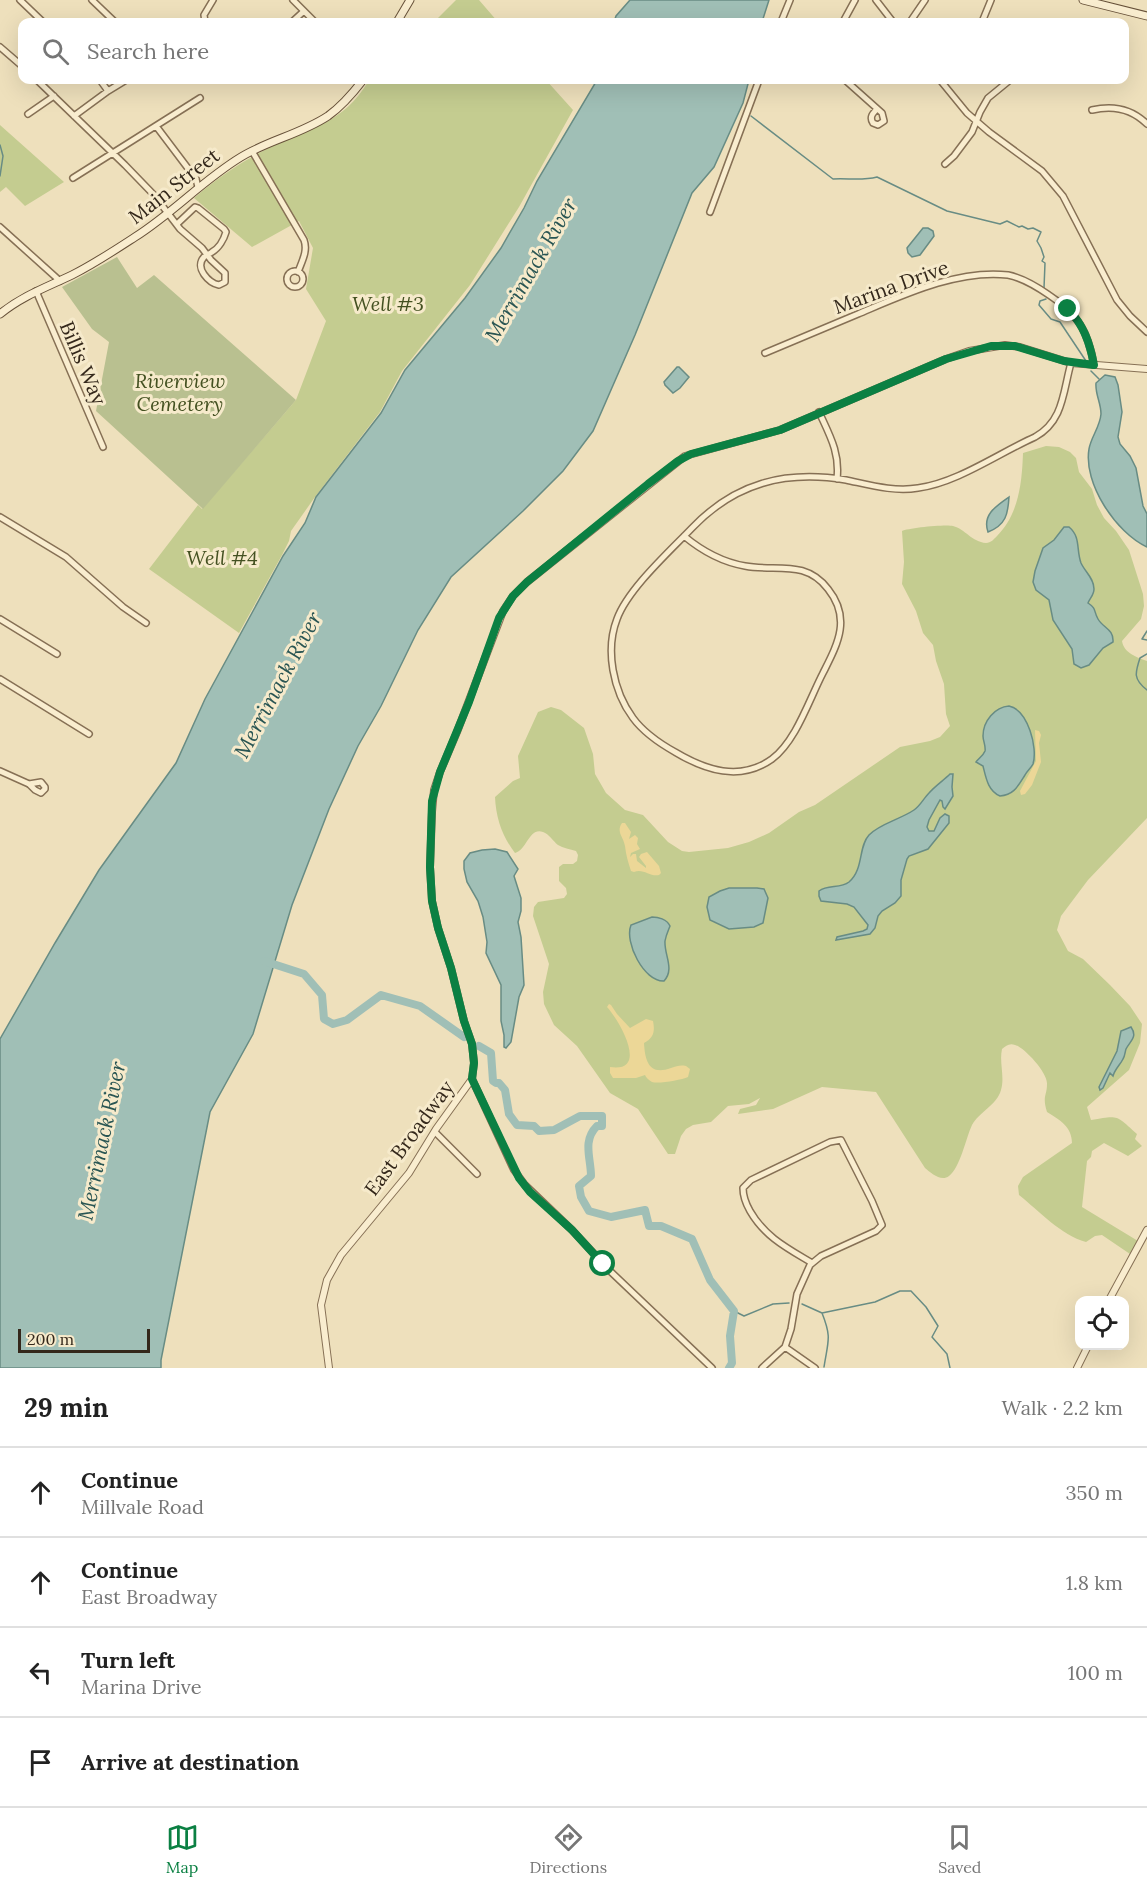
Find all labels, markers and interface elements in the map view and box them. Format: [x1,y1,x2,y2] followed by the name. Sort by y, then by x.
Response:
[18,18,1129,84] search box
[39,35,72,68] icon: search
[87,37,209,65] text: Search here
[123,142,224,229] street label: Main Street
[478,193,583,347] water label: Merrimack River
[830,254,952,319] street label: Marina Drive
[352,291,424,316] park label: Well #3
[1054,295,1080,321] route end
[55,317,112,409] street label: Billis Way
[135,368,225,416] park label: Riverview Cemetery
[186,545,258,570] park label: Well #4
[228,607,328,763] water label: Merrimack River
[71,1059,132,1223] water label: Merrimack River
[358,1075,459,1200] street label: East Broadway
[589,1250,615,1276] route start
[1075,1296,1129,1350] map controls
[1075,1296,1129,1350] button: locate
[18,1326,150,1354] scale bar
[27,1329,74,1349] text: 200 m
[24,1391,109,1424] text: 29 min
[1002,1395,1123,1420] text: Walk · 2.2 km
[81,1466,178,1494] text: Continue
[24,1476,57,1509] icon: ahead
[1065,1480,1123,1505] text: 350 m
[81,1494,204,1519] text: Millvale Road
[81,1556,178,1584] text: Continue
[24,1566,57,1599] icon: ahead
[1066,1570,1123,1595] text: 1.8 km
[81,1584,217,1609] text: East Broadway
[81,1646,175,1674] text: Turn left
[24,1656,57,1689] icon: left
[1068,1660,1123,1685] text: 100 m
[81,1674,202,1699] text: Marina Drive
[24,1746,57,1779] icon: arrive
[81,1748,299,1776] text: Arrive at destination
[166,1821,199,1877] tab: Map
[530,1821,607,1877] tab: Directions
[938,1821,981,1877] tab: Saved

